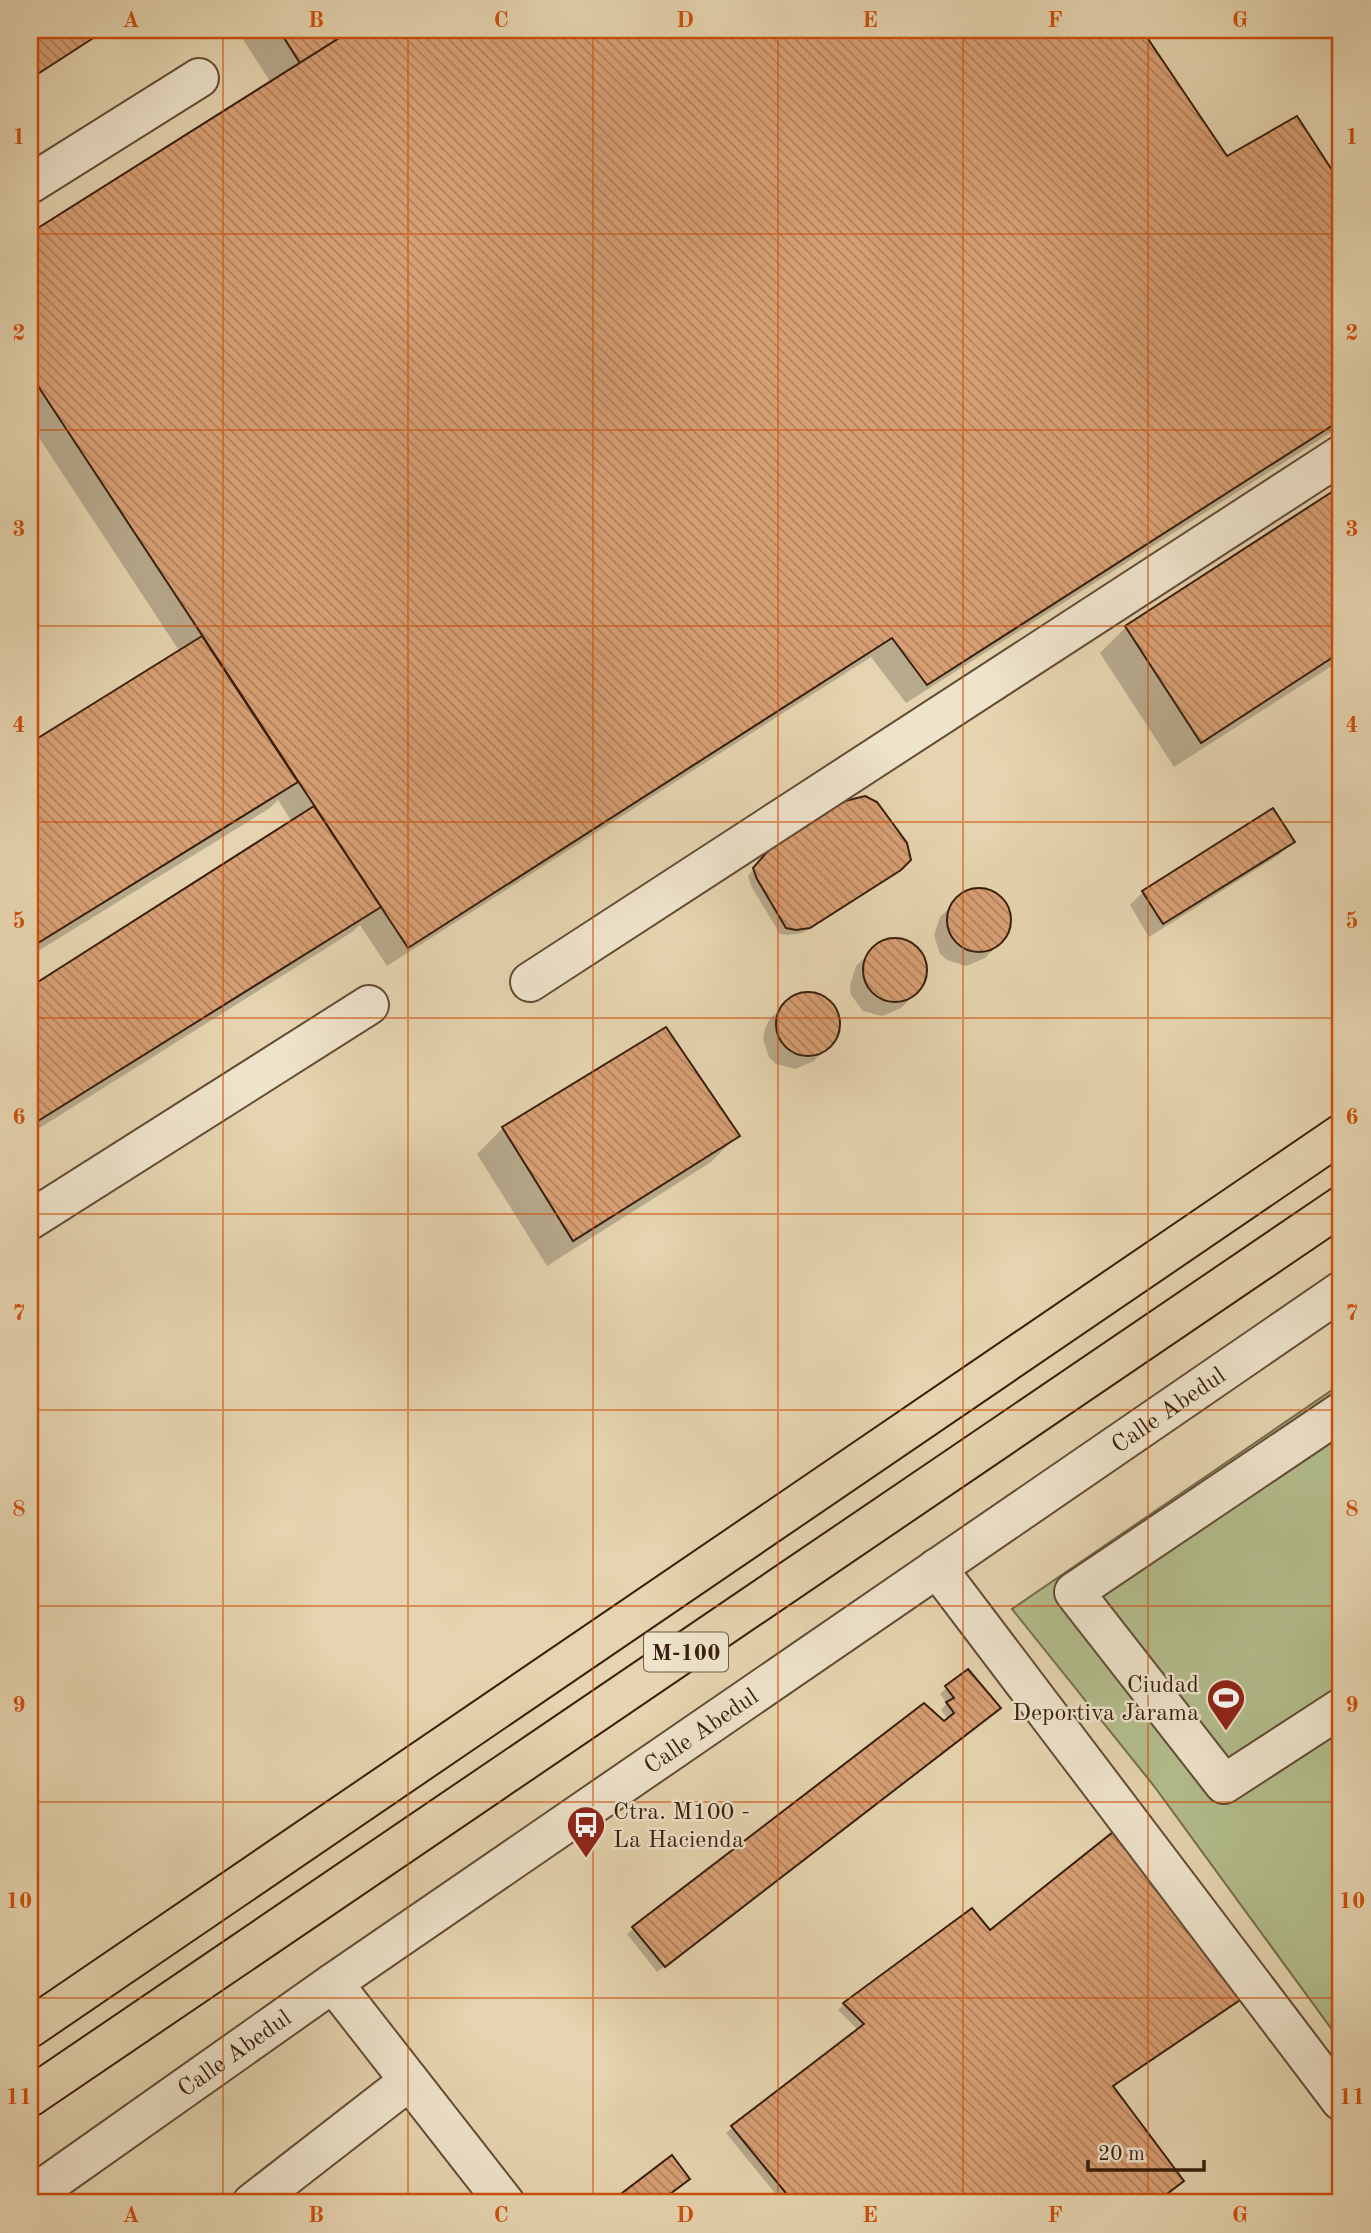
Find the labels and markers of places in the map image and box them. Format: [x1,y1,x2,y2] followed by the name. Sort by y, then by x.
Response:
[1012,1674,1199,1726] place label: Ciudad Deportiva Jarama
[1205,1677,1247,1732] sports icon: Ciudad Deportiva Jarama
[613,1801,750,1853] place label: Ctra. M100 - La Hacienda
[565,1804,607,1859] bus stop icon: Ctra. M100 - La Hacienda

